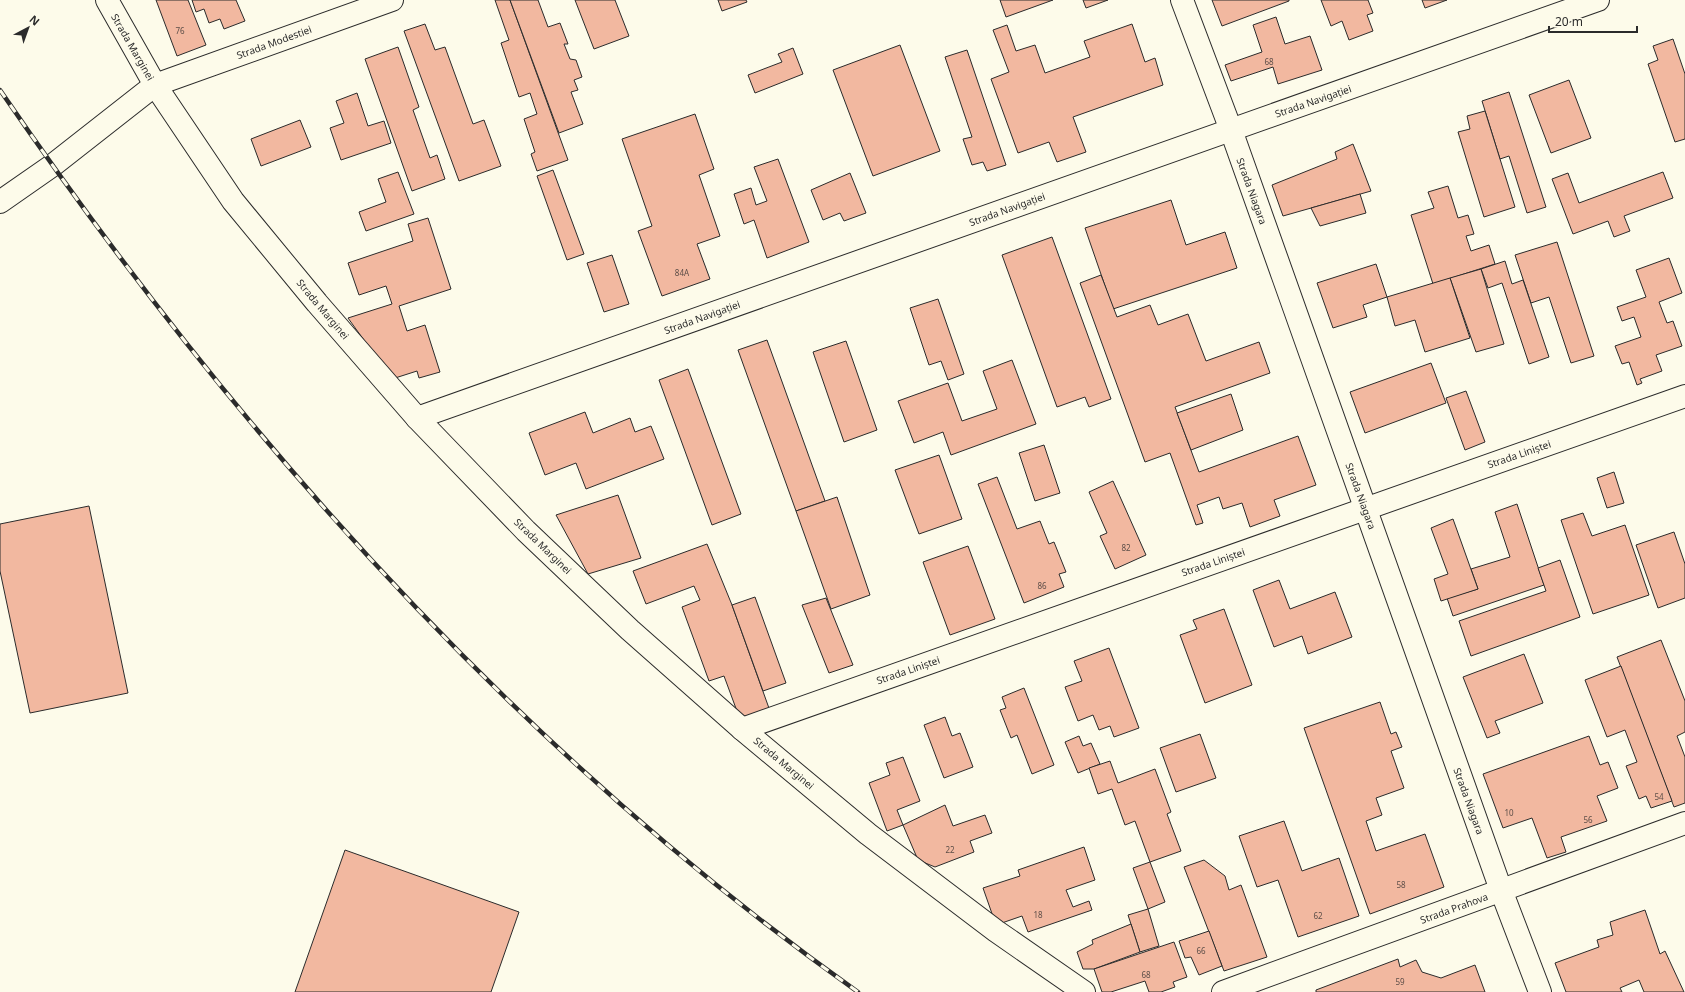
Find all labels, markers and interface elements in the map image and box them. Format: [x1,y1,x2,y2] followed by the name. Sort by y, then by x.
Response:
[8,8,48,48] north arrow
[1549,8,1637,34] scale bar
[27,11,43,29] text: N
[108,11,158,83] street label: Strada Marginei
[1555,13,1583,30] text: 20 m
[234,22,314,62] street label: Strada Modestiei
[175,25,185,36] house number: 76
[1264,56,1274,67] house number: 68
[1273,81,1353,121] street label: Strada Navigației
[1233,156,1271,226] street label: Strada Niagara
[967,189,1047,229] street label: Strada Navigației
[675,267,690,278] house number: 84A
[294,276,352,342] street label: Strada Marginei
[662,297,742,337] street label: Strada Navigației
[1485,437,1553,471] street label: Strada Liniștei
[1342,461,1380,531] street label: Strada Niagara
[511,515,575,577] street label: Strada Marginei
[1121,542,1131,553] house number: 82
[1179,545,1247,579] street label: Strada Liniștei
[1037,580,1047,591] house number: 86
[874,653,942,687] street label: Strada Liniștei
[751,734,817,792] street label: Strada Marginei
[1450,766,1488,836] street label: Strada Niagara
[1654,791,1664,802] house number: 54
[1504,807,1514,818] house number: 10
[1583,814,1593,825] house number: 56
[945,844,955,855] house number: 22
[1396,879,1406,890] house number: 58
[1418,889,1490,927] street label: Strada Prahova
[1033,909,1043,920] house number: 18
[1313,910,1323,921] house number: 62
[1196,945,1206,956] house number: 66
[1141,969,1151,980] house number: 68
[1395,976,1405,987] house number: 59

